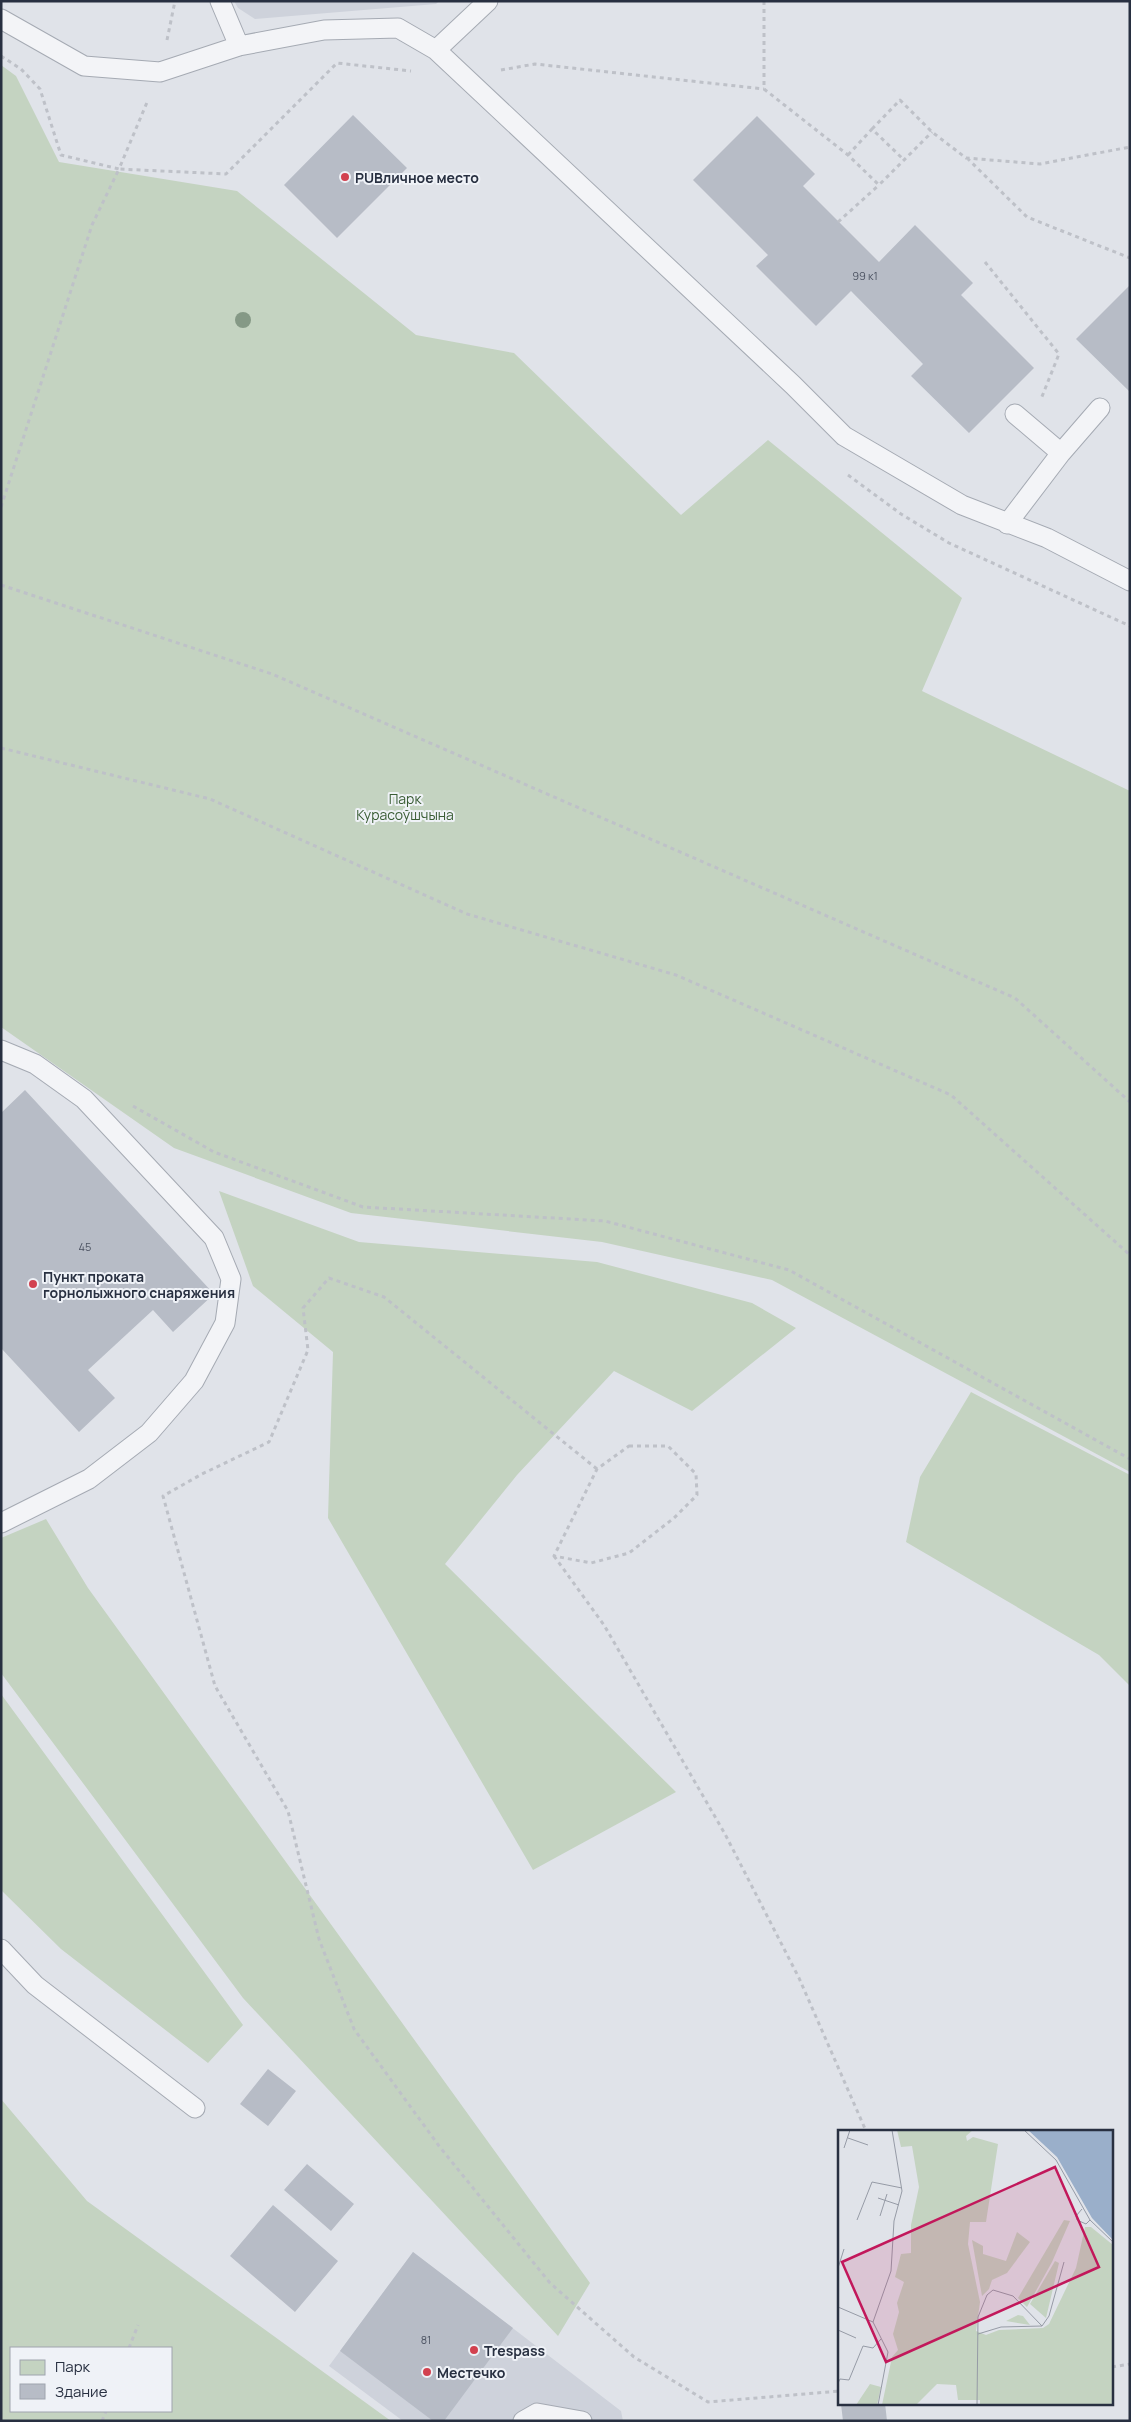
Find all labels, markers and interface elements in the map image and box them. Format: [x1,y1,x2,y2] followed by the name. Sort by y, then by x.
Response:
[355,168,479,187] place label: PUBличное место
[339,171,351,183] marker: PUBличное место
[852,268,878,283] house number: 99 к1
[356,789,454,824] park label: Парк Курасоўшчына
[79,1239,91,1254] house number: 45
[43,1267,235,1302] place label: Пункт проката горнолыжного снаряжения
[27,1278,39,1290] marker: Пункт проката горнолыжного снаряжения
[838,2130,1114,2404] inset map
[421,2332,431,2347] house number: 81
[484,2341,546,2360] place label: Trespass
[468,2344,480,2356] marker: Trespass
[10,2347,172,2412] legend
[55,2356,91,2377] text: Парк
[437,2363,506,2382] place label: Местечко
[421,2366,433,2378] marker: Местечко
[55,2381,108,2402] text: Здание

